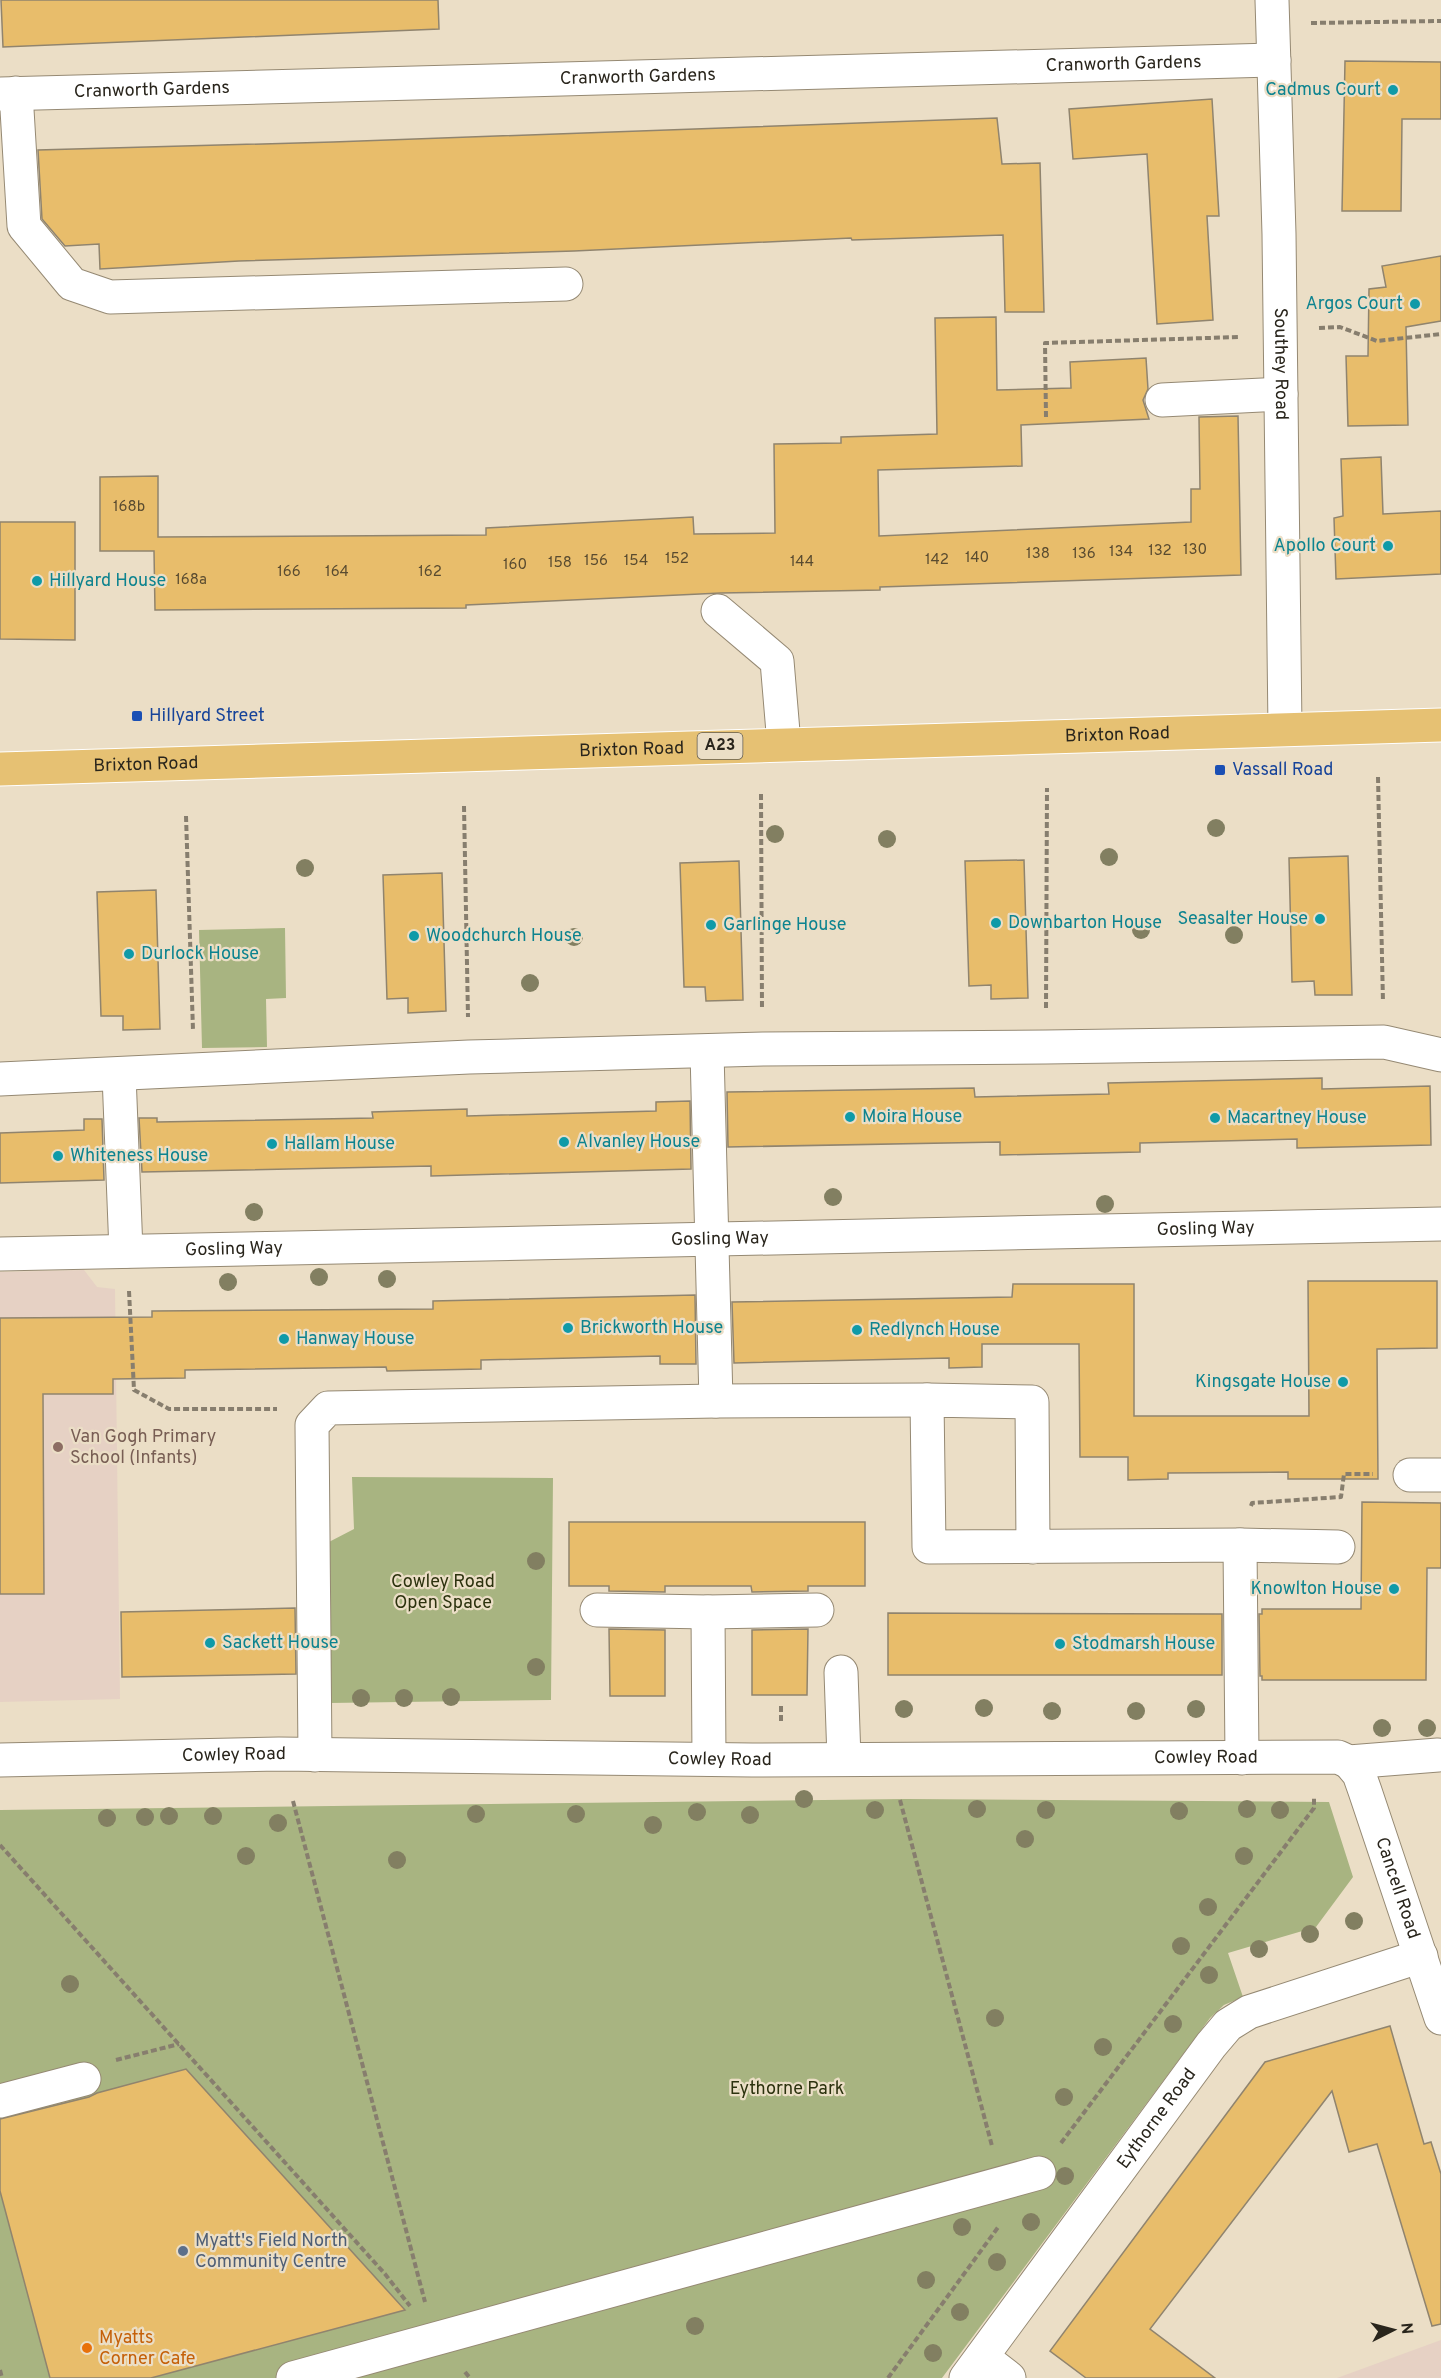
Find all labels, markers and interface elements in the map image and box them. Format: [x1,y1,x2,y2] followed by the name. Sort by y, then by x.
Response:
[1045,50,1202,78] street label: Cranworth Gardens
[559,63,716,91] street label: Cranworth Gardens
[74,76,230,104] street label: Cranworth Gardens
[1265,79,1381,102] place label: Cadmus Court
[1386,83,1400,97] marker: Cadmus Court
[1306,293,1403,316] place label: Argos Court
[1408,297,1422,311] marker: Argos Court
[1268,308,1293,420] street label: Southey Road
[113,498,145,517] house number: 168b
[1273,535,1376,558] place label: Apollo Court
[1381,539,1395,553] marker: Apollo Court
[1183,541,1207,560] house number: 130
[1148,542,1172,561] house number: 132
[1109,543,1133,562] house number: 134
[1026,545,1050,564] house number: 138
[1072,545,1096,564] house number: 136
[965,549,989,568] house number: 140
[665,550,689,569] house number: 152
[925,551,949,570] house number: 142
[584,552,608,571] house number: 156
[624,552,648,571] house number: 154
[790,553,814,572] house number: 144
[548,554,572,573] house number: 158
[503,556,527,575] house number: 160
[277,563,301,582] house number: 166
[325,563,349,582] house number: 164
[418,563,442,582] house number: 162
[49,570,166,593] place label: Hillyard House
[175,571,207,590] house number: 168a
[30,574,44,588] marker: Hillyard House
[149,705,265,728] place label: Hillyard Street
[130,709,144,723] marker: Hillyard Street
[1065,722,1170,748] street label: Brixton Road
[698,733,742,759] road number: A23
[579,737,685,763] street label: Brixton Road
[93,751,199,778] street label: Brixton Road
[1232,759,1333,782] place label: Vassall Road
[1213,763,1227,777] marker: Vassall Road
[1178,908,1308,931] place label: Seasalter House
[1008,912,1162,935] place label: Downbarton House
[1313,912,1327,926] marker: Seasalter House
[723,914,846,937] place label: Garlinge House
[989,916,1003,930] marker: Downbarton House
[704,918,718,932] marker: Garlinge House
[426,925,582,948] place label: Woodchurch House
[407,929,421,943] marker: Woodchurch House
[141,943,259,966] place label: Durlock House
[122,947,136,961] marker: Durlock House
[862,1106,962,1129] place label: Moira House
[1227,1107,1367,1130] place label: Macartney House
[843,1110,857,1124] marker: Moira House
[1208,1111,1222,1125] marker: Macartney House
[576,1131,700,1154] place label: Alvanley House
[284,1133,395,1156] place label: Hallam House
[557,1135,571,1149] marker: Alvanley House
[265,1137,279,1151] marker: Hallam House
[70,1145,208,1168] place label: Whiteness House
[51,1149,65,1163] marker: Whiteness House
[1156,1216,1255,1241] street label: Gosling Way
[671,1226,769,1252] street label: Gosling Way
[185,1237,283,1262] street label: Gosling Way
[580,1317,723,1340] place label: Brickworth House
[869,1319,1000,1342] place label: Redlynch House
[561,1321,575,1335] marker: Brickworth House
[850,1323,864,1337] marker: Redlynch House
[296,1328,414,1351] place label: Hanway House
[277,1332,291,1346] marker: Hanway House
[1195,1371,1331,1394] place label: Kingsgate House
[1336,1375,1350,1389] marker: Kingsgate House
[70,1426,216,1470] place label: Van Gogh Primary School (Infants)
[51,1440,65,1454] marker: Van Gogh Primary School (Infants)
[391,1571,495,1615] park label: Cowley Road Open Space
[1251,1578,1382,1601] place label: Knowlton House
[1387,1582,1401,1596] marker: Knowlton House
[222,1632,338,1655] place label: Sackett House
[1072,1633,1215,1656] place label: Stodmarsh House
[203,1636,217,1650] marker: Sackett House
[1053,1637,1067,1651] marker: Stodmarsh House
[182,1742,286,1768] street label: Cowley Road
[1154,1746,1258,1769] street label: Cowley Road
[668,1747,772,1771] street label: Cowley Road
[1370,1834,1425,1942] street label: Cancell Road
[1112,2064,1201,2174] street label: Eythorne Road
[730,2078,844,2101] park label: Eythorne Park
[195,2230,348,2274] place label: Myatt's Field North Community Centre
[176,2244,190,2258] marker: Myatt's Field North Community Centre
[1363,2300,1423,2360] north arrow
[1395,2322,1416,2335] text: N
[99,2327,195,2371] place label: Myatts Corner Cafe
[80,2341,94,2355] marker: Myatts Corner Cafe

